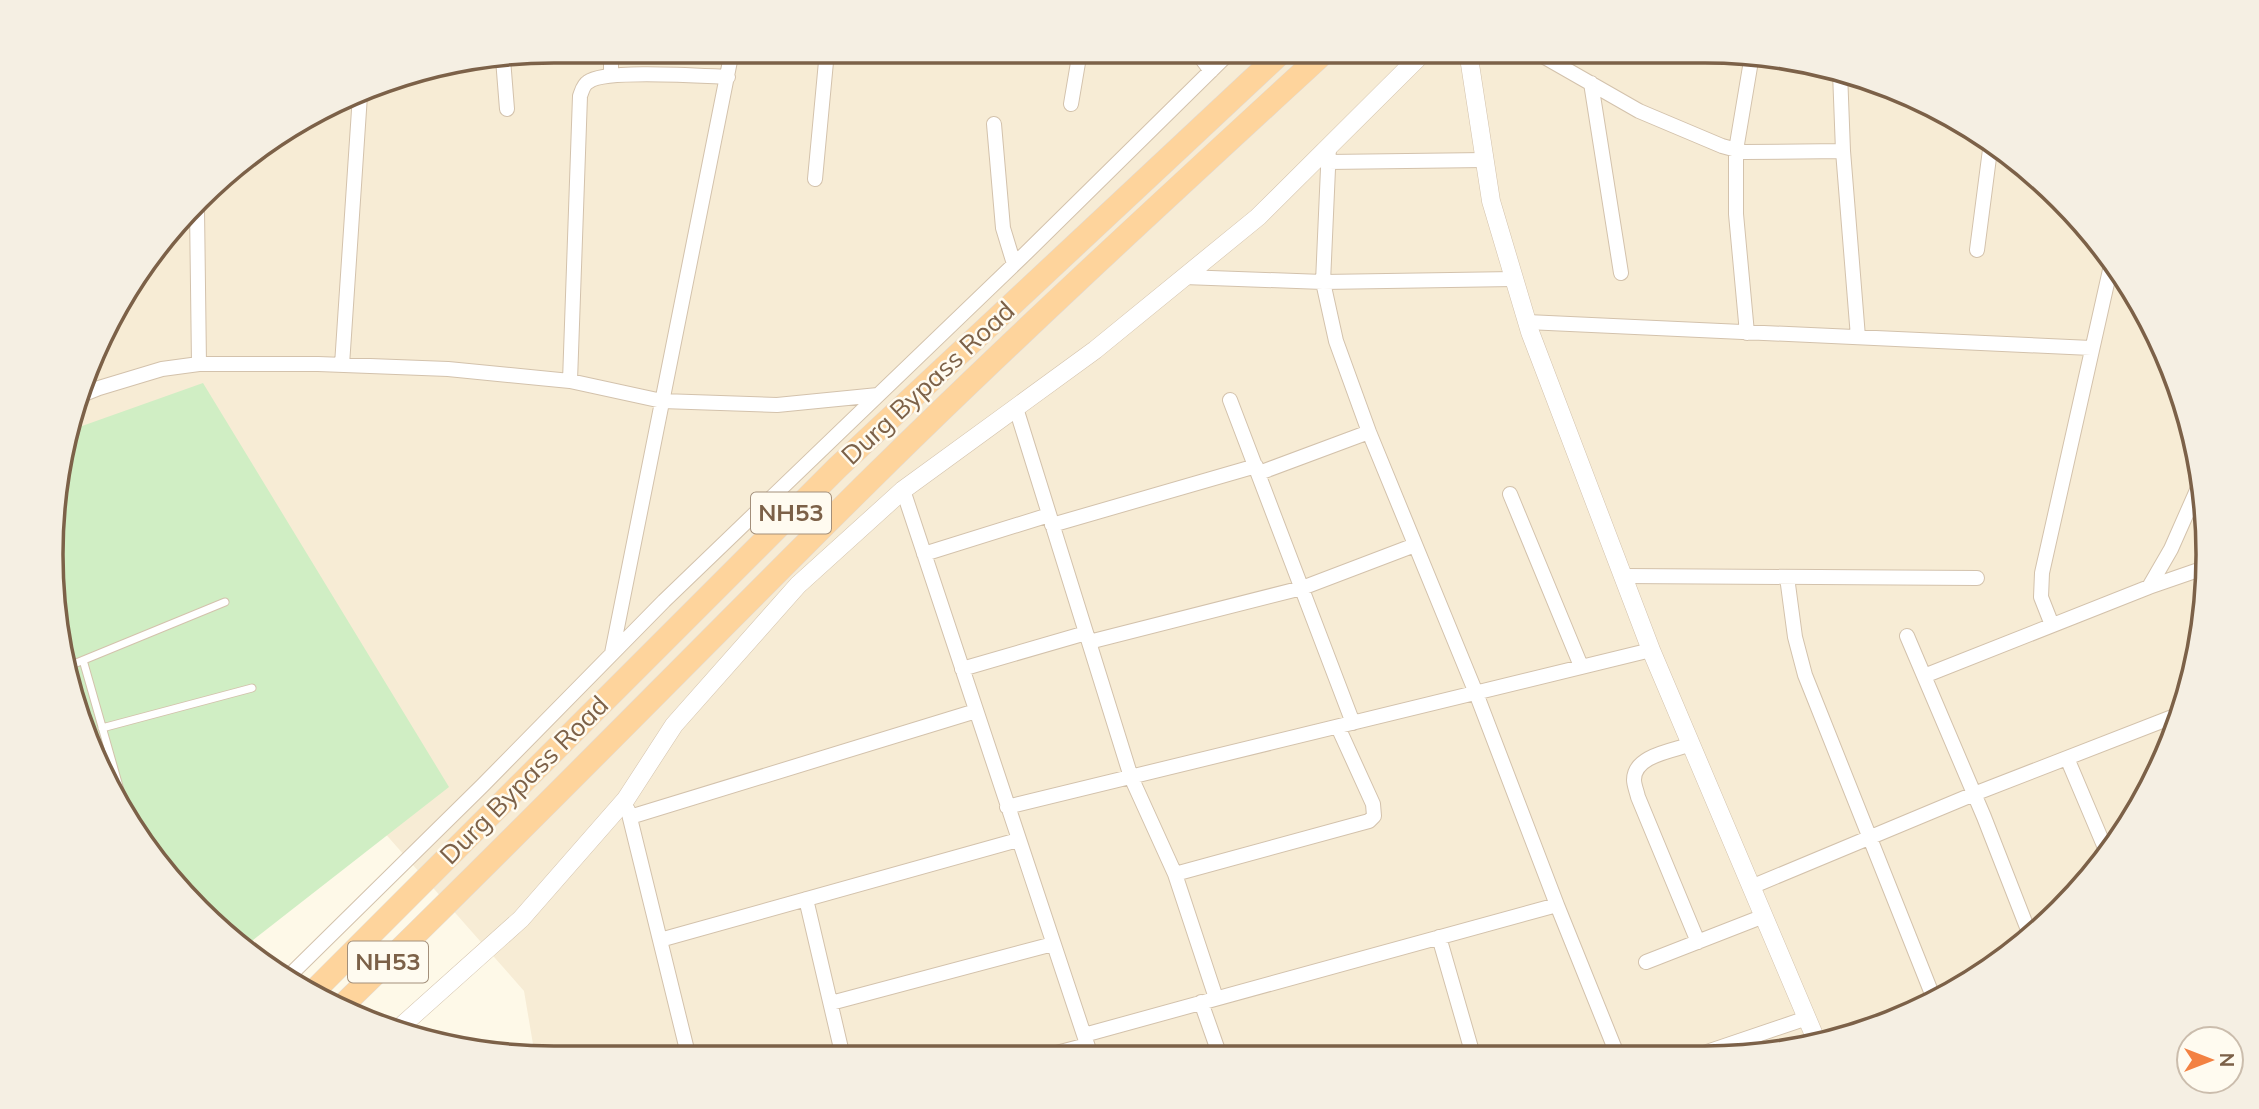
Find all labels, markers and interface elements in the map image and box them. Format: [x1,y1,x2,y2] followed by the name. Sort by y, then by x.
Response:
[834,294,1021,471] street label: Durg Bypass Road
[751,492,831,534] road number: NH53
[432,688,615,871] street label: Durg Bypass Road
[348,942,428,982] road number: NH53
[2175,1025,2245,1095] north arrow
[2215,1053,2239,1067] text: N

